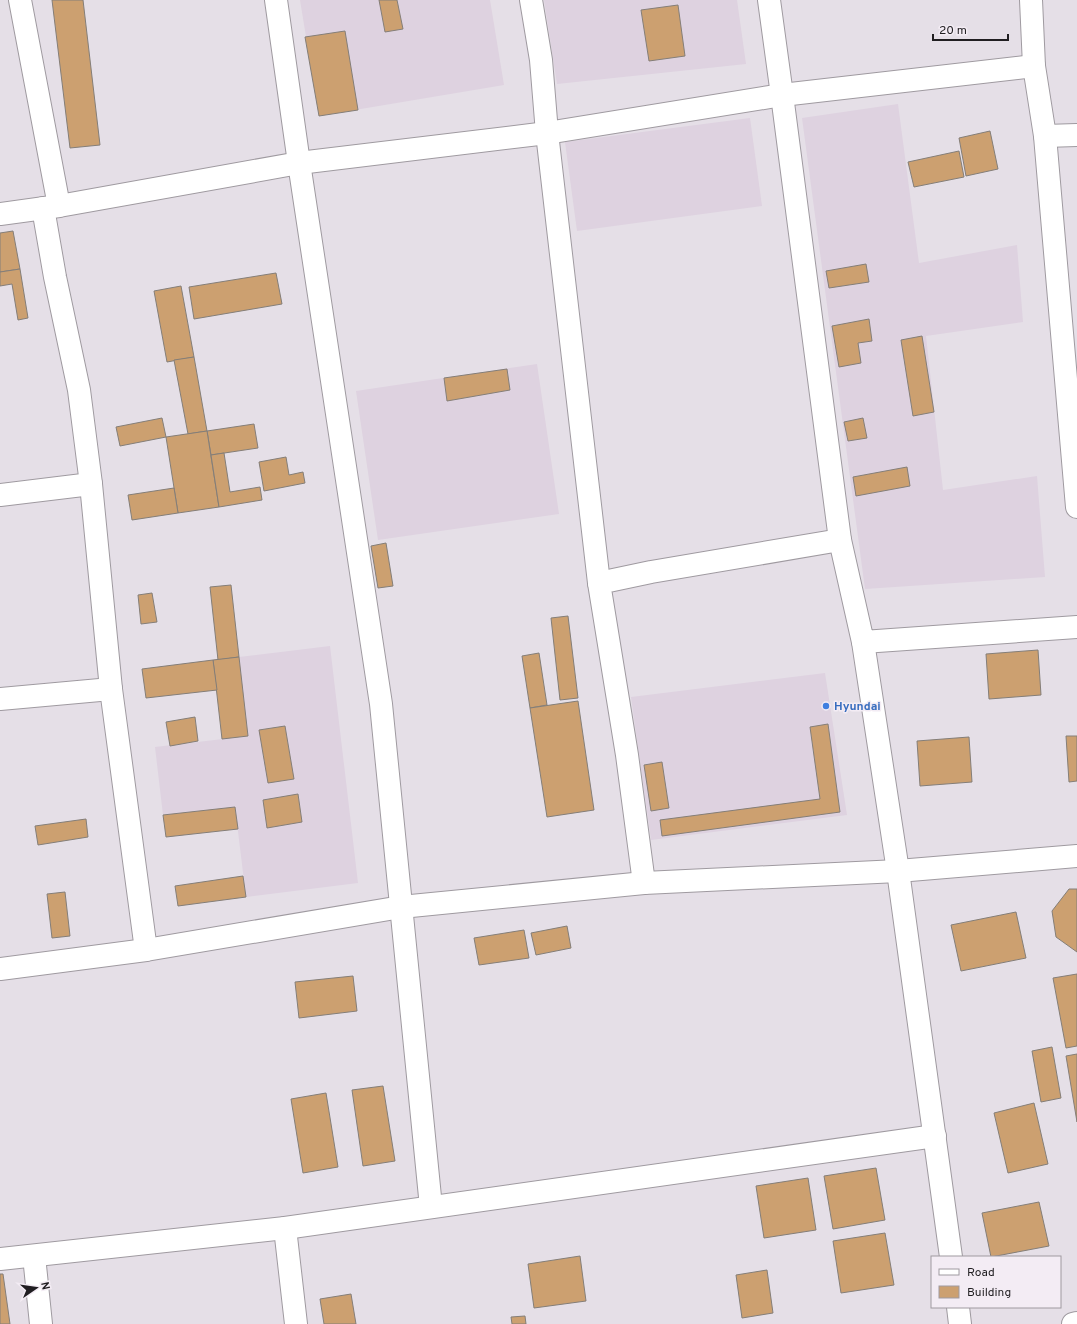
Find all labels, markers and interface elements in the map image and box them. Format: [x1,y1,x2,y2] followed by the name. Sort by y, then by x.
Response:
[933,16,1008,42] scale bar
[939,23,967,39] text: 20 m
[834,699,881,715] place label: Hyundai
[821,701,831,711] marker: Hyundai
[931,1256,1061,1308] legend
[967,1265,995,1281] text: Road
[16,1268,56,1308] north arrow
[37,1281,52,1291] text: N
[967,1285,1011,1301] text: Building

